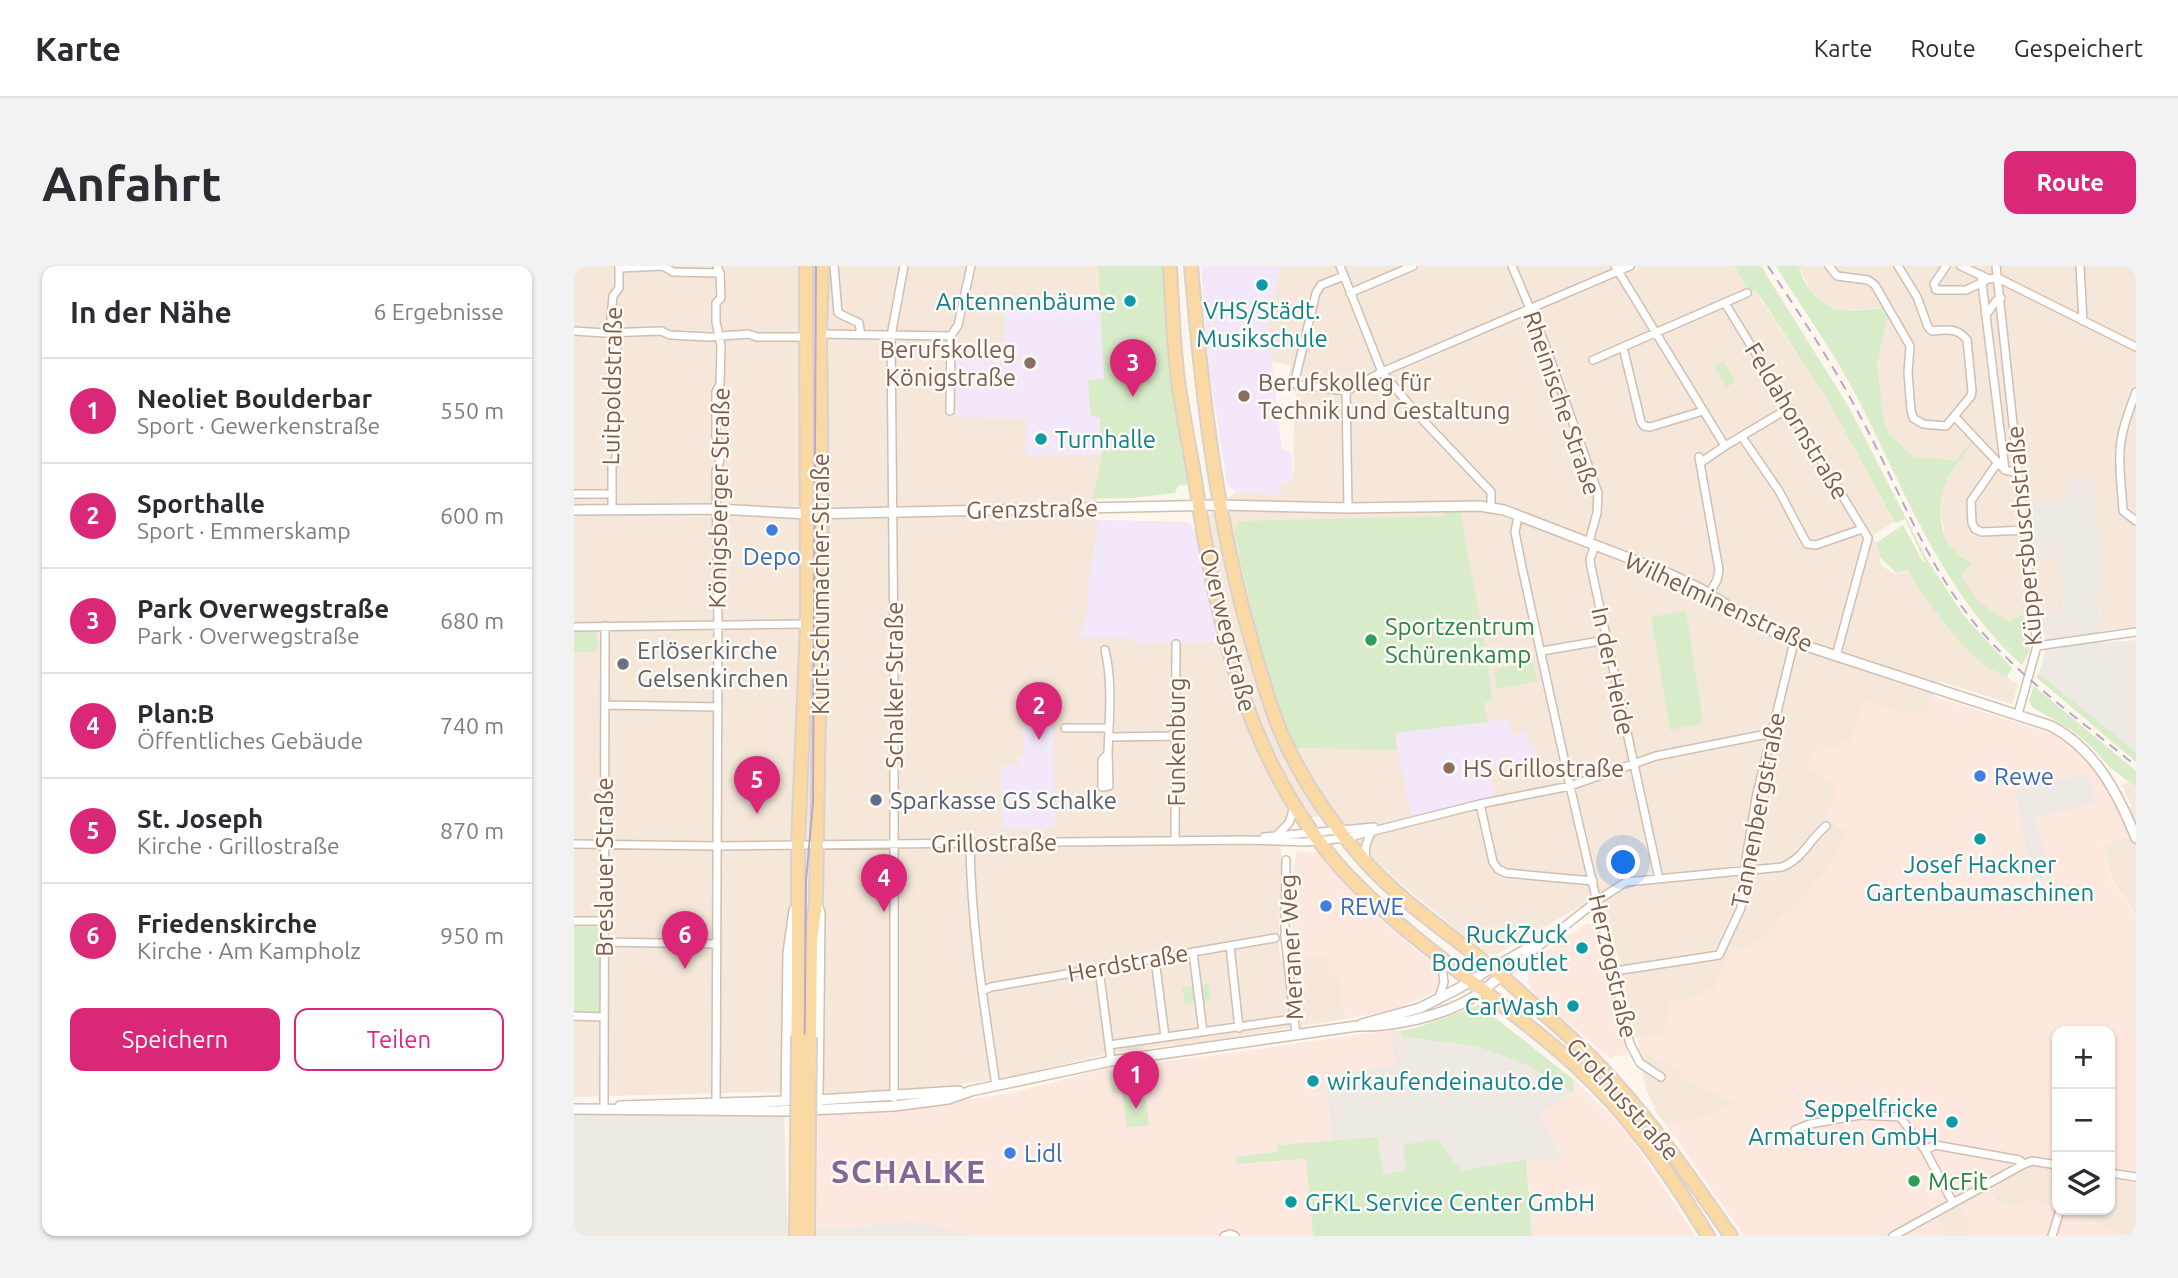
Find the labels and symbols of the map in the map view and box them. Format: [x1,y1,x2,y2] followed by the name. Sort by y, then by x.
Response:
[1254,277,1270,293] marker: VHS/Städt. Musikschule
[936,288,1116,315] place label: Antennenbäume
[1122,293,1138,309] marker: Antennenbäume
[1196,297,1328,352] place label: VHS/Städt. Musikschule
[597,306,627,466] street label: Luitpoldstraße
[1518,308,1606,498] street label: Rheinische Straße
[880,336,1016,391] place label: Berufskolleg Königstraße
[1740,338,1854,504] street label: Feldahornstraße
[1110,339,1156,397] pin: 3
[1022,355,1038,371] marker: Berufskolleg Königstraße
[1258,369,1511,424] place label: Berufskolleg für Technik und Gestaltung
[704,387,734,609] street label: Königsberger Straße
[1236,388,1252,404] marker: Berufskolleg für Technik und Gestaltung
[2001,425,2047,647] street label: Küppersbuschstraße
[1055,426,1156,453] place label: Turnhalle
[1033,431,1049,447] marker: Turnhalle
[807,453,834,715] street label: Kurt-Schumacher-Straße
[966,494,1098,524] street label: Grenzstraße
[764,522,780,538] marker: Depo
[743,543,801,570] place label: Depo
[1195,545,1261,715] street label: Overwegstraße
[1621,547,1817,657] street label: Wilhelminenstraße
[881,602,908,768] street label: Schalker Straße
[1586,604,1640,738] street label: In der Heide
[1385,613,1535,668] place label: Sportzentrum Schürenkamp
[1363,632,1379,648] marker: Sportzentrum Schürenkamp
[637,637,789,692] place label: Erlöserkirche Gelsenkirchen
[615,656,631,672] marker: Erlöserkirche Gelsenkirchen
[1163,678,1190,806] street label: Funkenburg
[1016,682,1062,740] pin: 2
[1726,710,1790,910] street label: Tannenbergstraße
[1463,755,1624,782] place label: HS Grillostraße
[734,756,780,814] pin: 5
[1441,760,1457,776] marker: HS Grillostraße
[1994,763,2054,790] place label: Rewe
[1972,768,1988,784] marker: Rewe
[591,777,618,957] street label: Breslauer Straße
[890,787,1117,814] place label: Sparkasse GS Schalke
[868,792,884,808] marker: Sparkasse GS Schalke
[931,828,1057,858] street label: Grillostraße
[1972,831,1988,847] marker: Josef Hackner Gartenbaumaschinen
[1606,845,1640,879] your location
[1866,851,2094,906] place label: Josef Hackner Gartenbaumaschinen
[861,854,907,912] pin: 4
[1274,873,1308,1021] street label: Meraner Weg
[1583,891,1643,1041] street label: Herzogstraße
[1340,893,1404,920] place label: REWE
[1318,898,1334,914] marker: REWE
[662,911,708,969] pin: 6
[1432,921,1569,976] place label: RuckZuck Bodenoutlet
[1066,939,1190,987] street label: Herdstraße
[1574,940,1590,956] marker: RuckZuck Bodenoutlet
[1465,993,1559,1020] place label: CarWash
[1565,998,1581,1014] marker: CarWash
[1561,1032,1685,1166] street label: Grothusstraße
[1113,1051,1159,1109] pin: 1
[1327,1068,1564,1095] place label: wirkaufendeinauto.de
[1305,1073,1321,1089] marker: wirkaufendeinauto.de
[1748,1095,1938,1150] place label: Seppelfricke Armaturen GmbH
[1944,1114,1960,1130] marker: Seppelfricke Armaturen GmbH
[1024,1140,1062,1167] place label: Lidl
[1002,1145,1018,1161] marker: Lidl
[831,1153,987,1189] district label: SCHALKE
[1928,1168,1988,1195] place label: McFit
[1906,1173,1922,1189] marker: McFit
[1305,1189,1595,1216] place label: GFKL Service Center GmbH
[1283,1194,1299,1210] marker: GFKL Service Center GmbH

